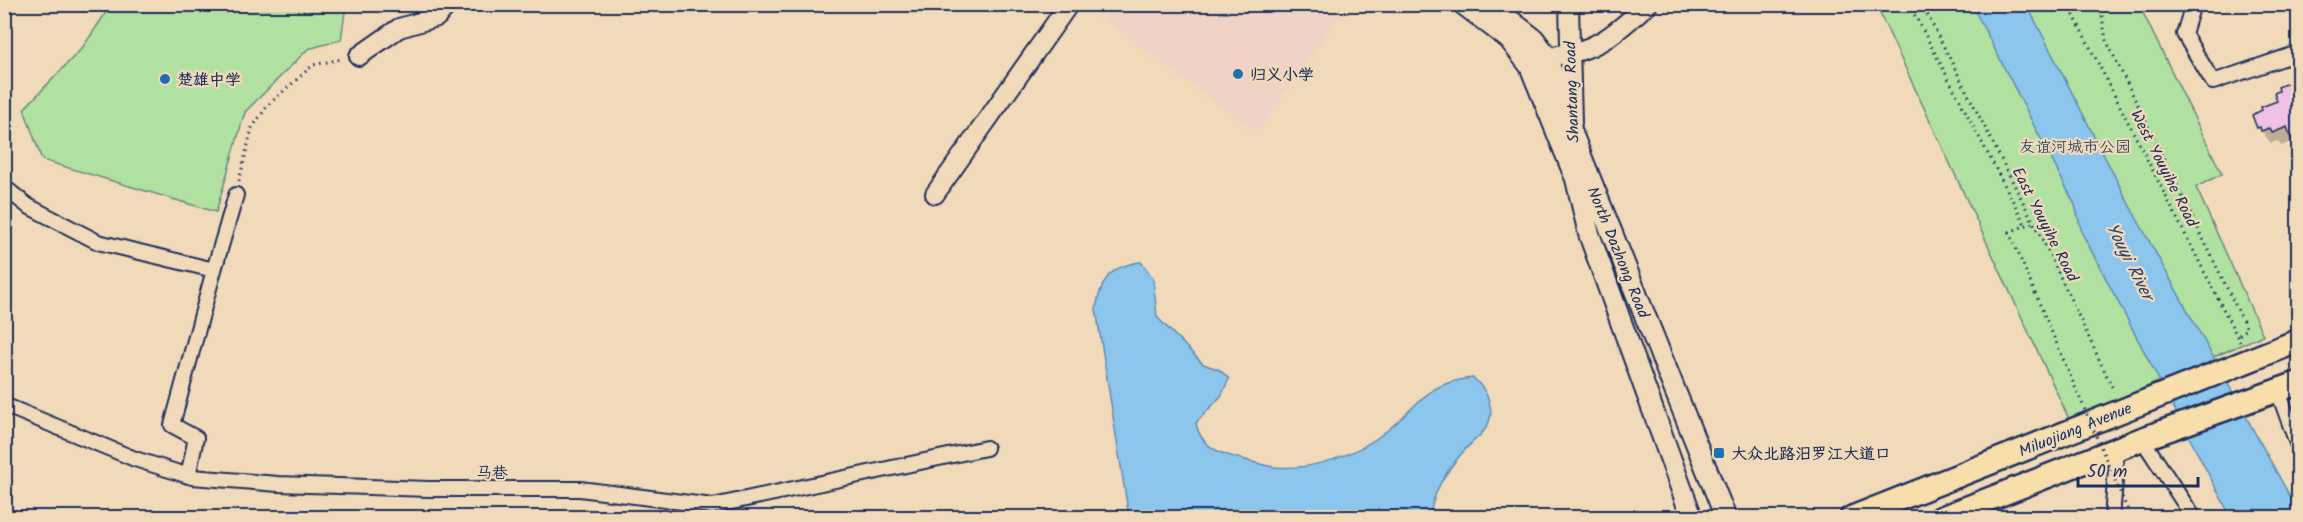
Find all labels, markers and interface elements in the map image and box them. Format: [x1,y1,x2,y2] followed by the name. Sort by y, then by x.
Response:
[1558,40,1587,143] street label: Shantang Road
[1250,63,1314,88] place label: 归义小学
[1231,67,1245,81] marker: 归义小学
[177,68,241,93] place label: 楚雄中学
[158,72,172,86] marker: 楚雄中学
[2123,106,2205,233] street label: West Youyihe Road
[2019,135,2131,160] park label: 友谊河城市公园
[2005,163,2085,287] street label: East Youyihe Road
[1580,183,1656,323] street label: North Dazhong Road
[2097,218,2162,309] water label: Youyi River
[2015,396,2136,465] street label: Miluojiang Avenue
[1731,442,1891,467] place label: 大众北路汨罗江大道口
[1712,446,1726,460] marker: 大众北路汨罗江大道口
[2078,450,2198,488] scale bar
[2087,458,2127,487] text: 50 m
[476,461,508,486] street label: 马巷

